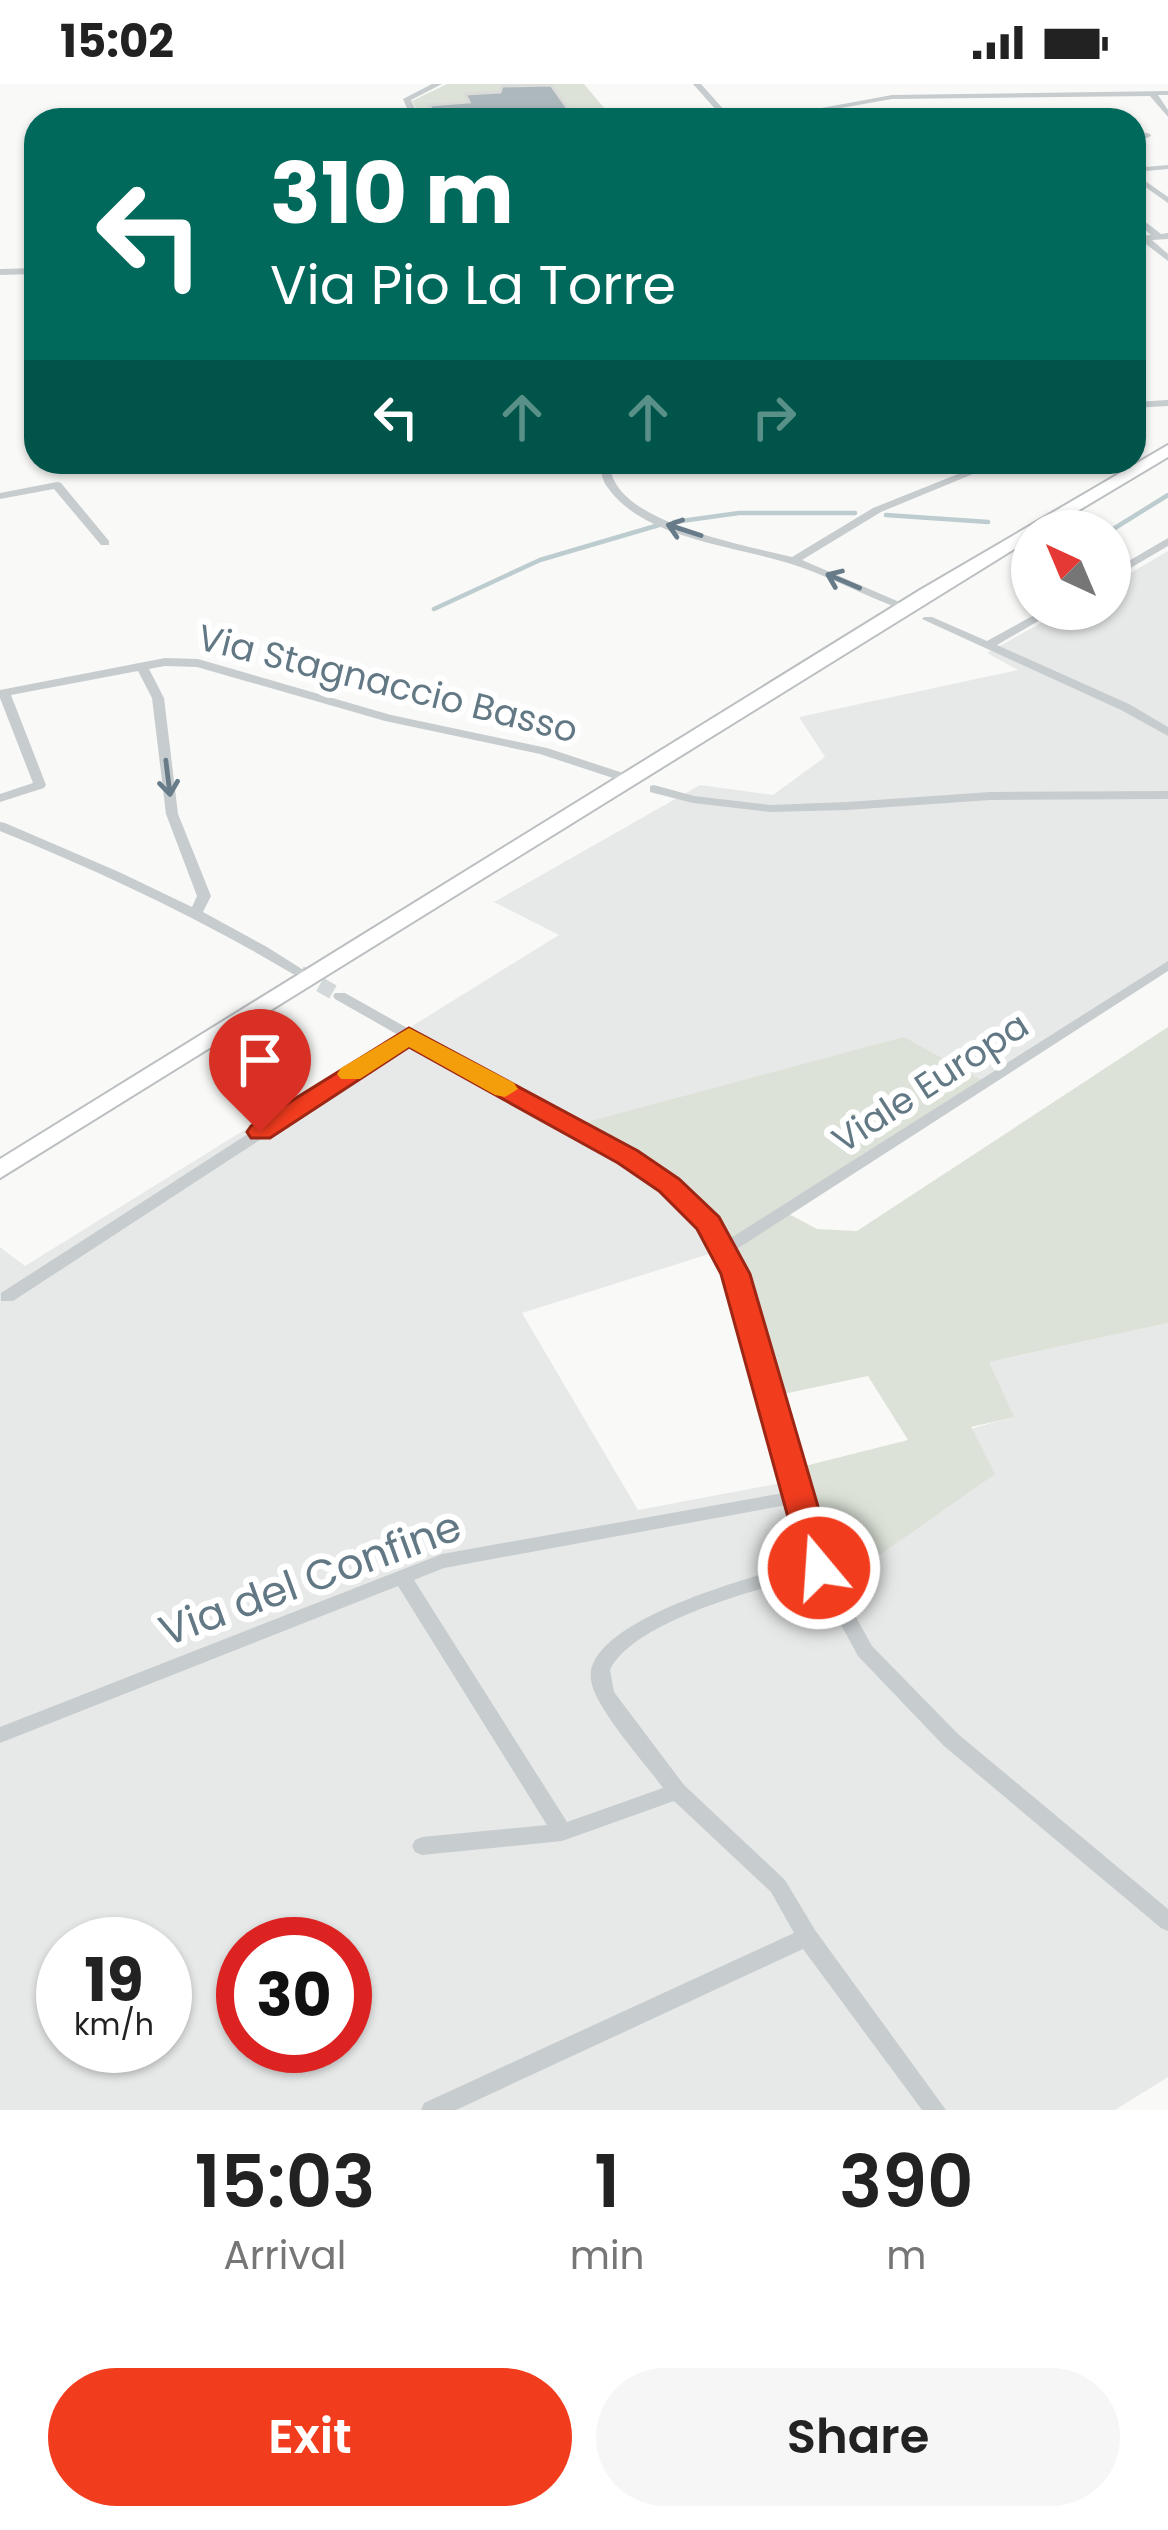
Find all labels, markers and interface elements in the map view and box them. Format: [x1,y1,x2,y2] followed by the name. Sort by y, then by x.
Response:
[60,10,174,73] text: 15:02
[270,135,514,252] text: 310 m
[72,156,228,312] icon: left
[270,247,676,323] text: Via Pio La Torre
[363,384,429,450] icon: left
[489,384,555,450] icon: ahead
[615,384,681,450] icon: ahead
[741,384,807,450] icon: right
[1011,510,1131,630] north arrow
[1011,510,1131,630] map controls
[666,518,704,540] one-way arrow
[826,568,862,590] one-way arrow
[193,612,583,755] street label: Via Stagnaccio Basso
[157,758,180,797] one-way arrow
[822,1000,1038,1165] street label: Viale Europa
[209,1009,311,1132] pin
[227,1027,293,1093] icon: arrive
[151,1496,469,1660] street label: Via del Confine
[756,1505,882,1631] position arrow
[216,1917,372,2073] speed limit sign: 30
[84,1938,144,2022] text: 19
[74,2003,154,2046] text: km/h
[194,2131,375,2232] text: 15:03
[594,2131,620,2232] text: 1
[839,2131,974,2232] text: 390
[223,2228,346,2283] text: Arrival
[570,2228,645,2283] text: min
[886,2228,926,2283] text: m
[48,2368,572,2506] button: Exit
[596,2368,1120,2506] button: Share

